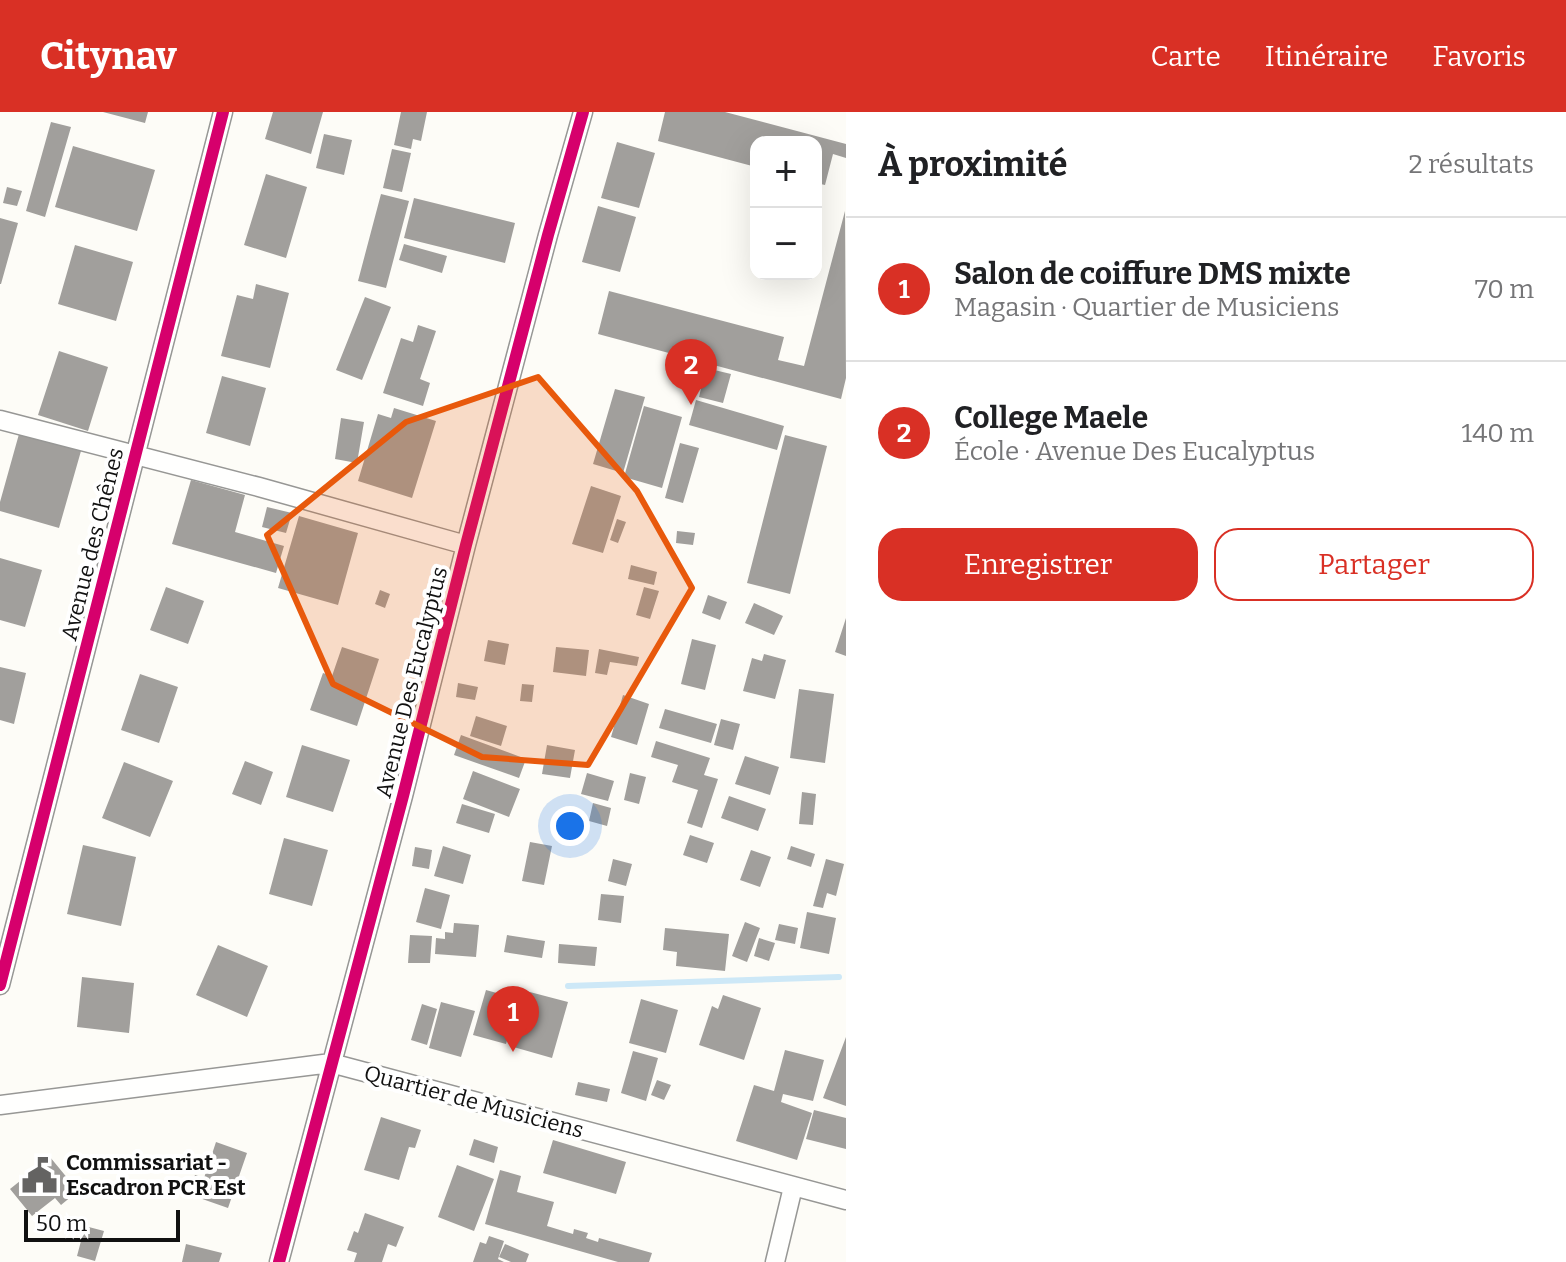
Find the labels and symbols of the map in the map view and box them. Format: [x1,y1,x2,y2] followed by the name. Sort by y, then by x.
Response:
[665,339,717,405] pin: 2
[55,445,129,643] street label: Avenue des Chênes
[370,564,453,800] street label: Avenue Des Eucalyptus
[550,806,590,846] your location
[487,986,539,1052] pin: 1
[361,1059,587,1144] street label: Quartier de Musiciens
[66,1149,246,1201] place label: Commissariat - Escadron PCR Est
[21,1156,59,1194] public building icon: Commissariat - Escadron PCR Est
[24,1206,180,1242] scale bar

